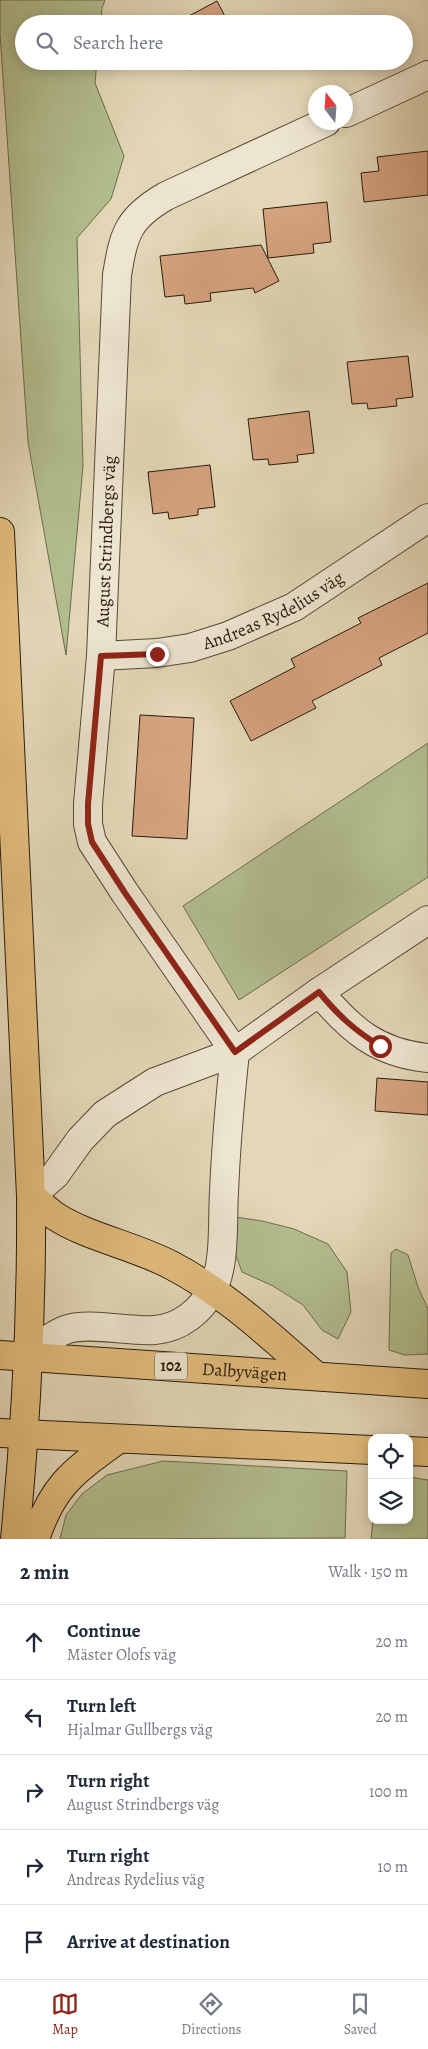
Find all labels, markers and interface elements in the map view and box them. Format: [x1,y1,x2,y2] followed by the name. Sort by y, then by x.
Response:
[15,15,413,70] search box
[33,29,61,57] icon: search
[73,30,163,56] text: Search here
[308,85,353,130] north arrow
[90,455,121,628] street label: August Strindbergs väg
[199,565,348,656] street label: Andreas Rydelius väg
[146,643,169,666] route end
[369,1035,392,1058] route start
[155,1352,187,1380] road number: 102
[201,1357,288,1386] street label: Dalbyvägen
[368,1434,413,1524] map controls
[368,1434,413,1479] button: locate
[368,1479,413,1524] button: layers
[20,1558,69,1586] text: 2 min
[328,1561,408,1583] text: Walk · 150 m
[67,1618,141,1644] text: Continue
[20,1628,48,1656] icon: ahead
[375,1631,408,1653] text: 20 m
[67,1644,176,1666] text: Mäster Olofs väg
[67,1693,136,1719] text: Turn left
[20,1703,48,1731] icon: left
[375,1706,408,1728] text: 20 m
[67,1719,213,1741] text: Hjalmar Gullbergs väg
[67,1768,149,1794] text: Turn right
[20,1778,48,1806] icon: right
[369,1781,408,1803] text: 100 m
[67,1794,219,1816] text: August Strindbergs väg
[67,1843,149,1869] text: Turn right
[20,1853,48,1881] icon: right
[378,1856,408,1878] text: 10 m
[67,1869,205,1891] text: Andreas Rydelius väg
[20,1928,48,1956] icon: arrive
[67,1929,230,1955] text: Arrive at destination
[51,1990,79,2039] tab: Map
[181,1990,241,2039] tab: Directions
[344,1990,377,2039] tab: Saved

